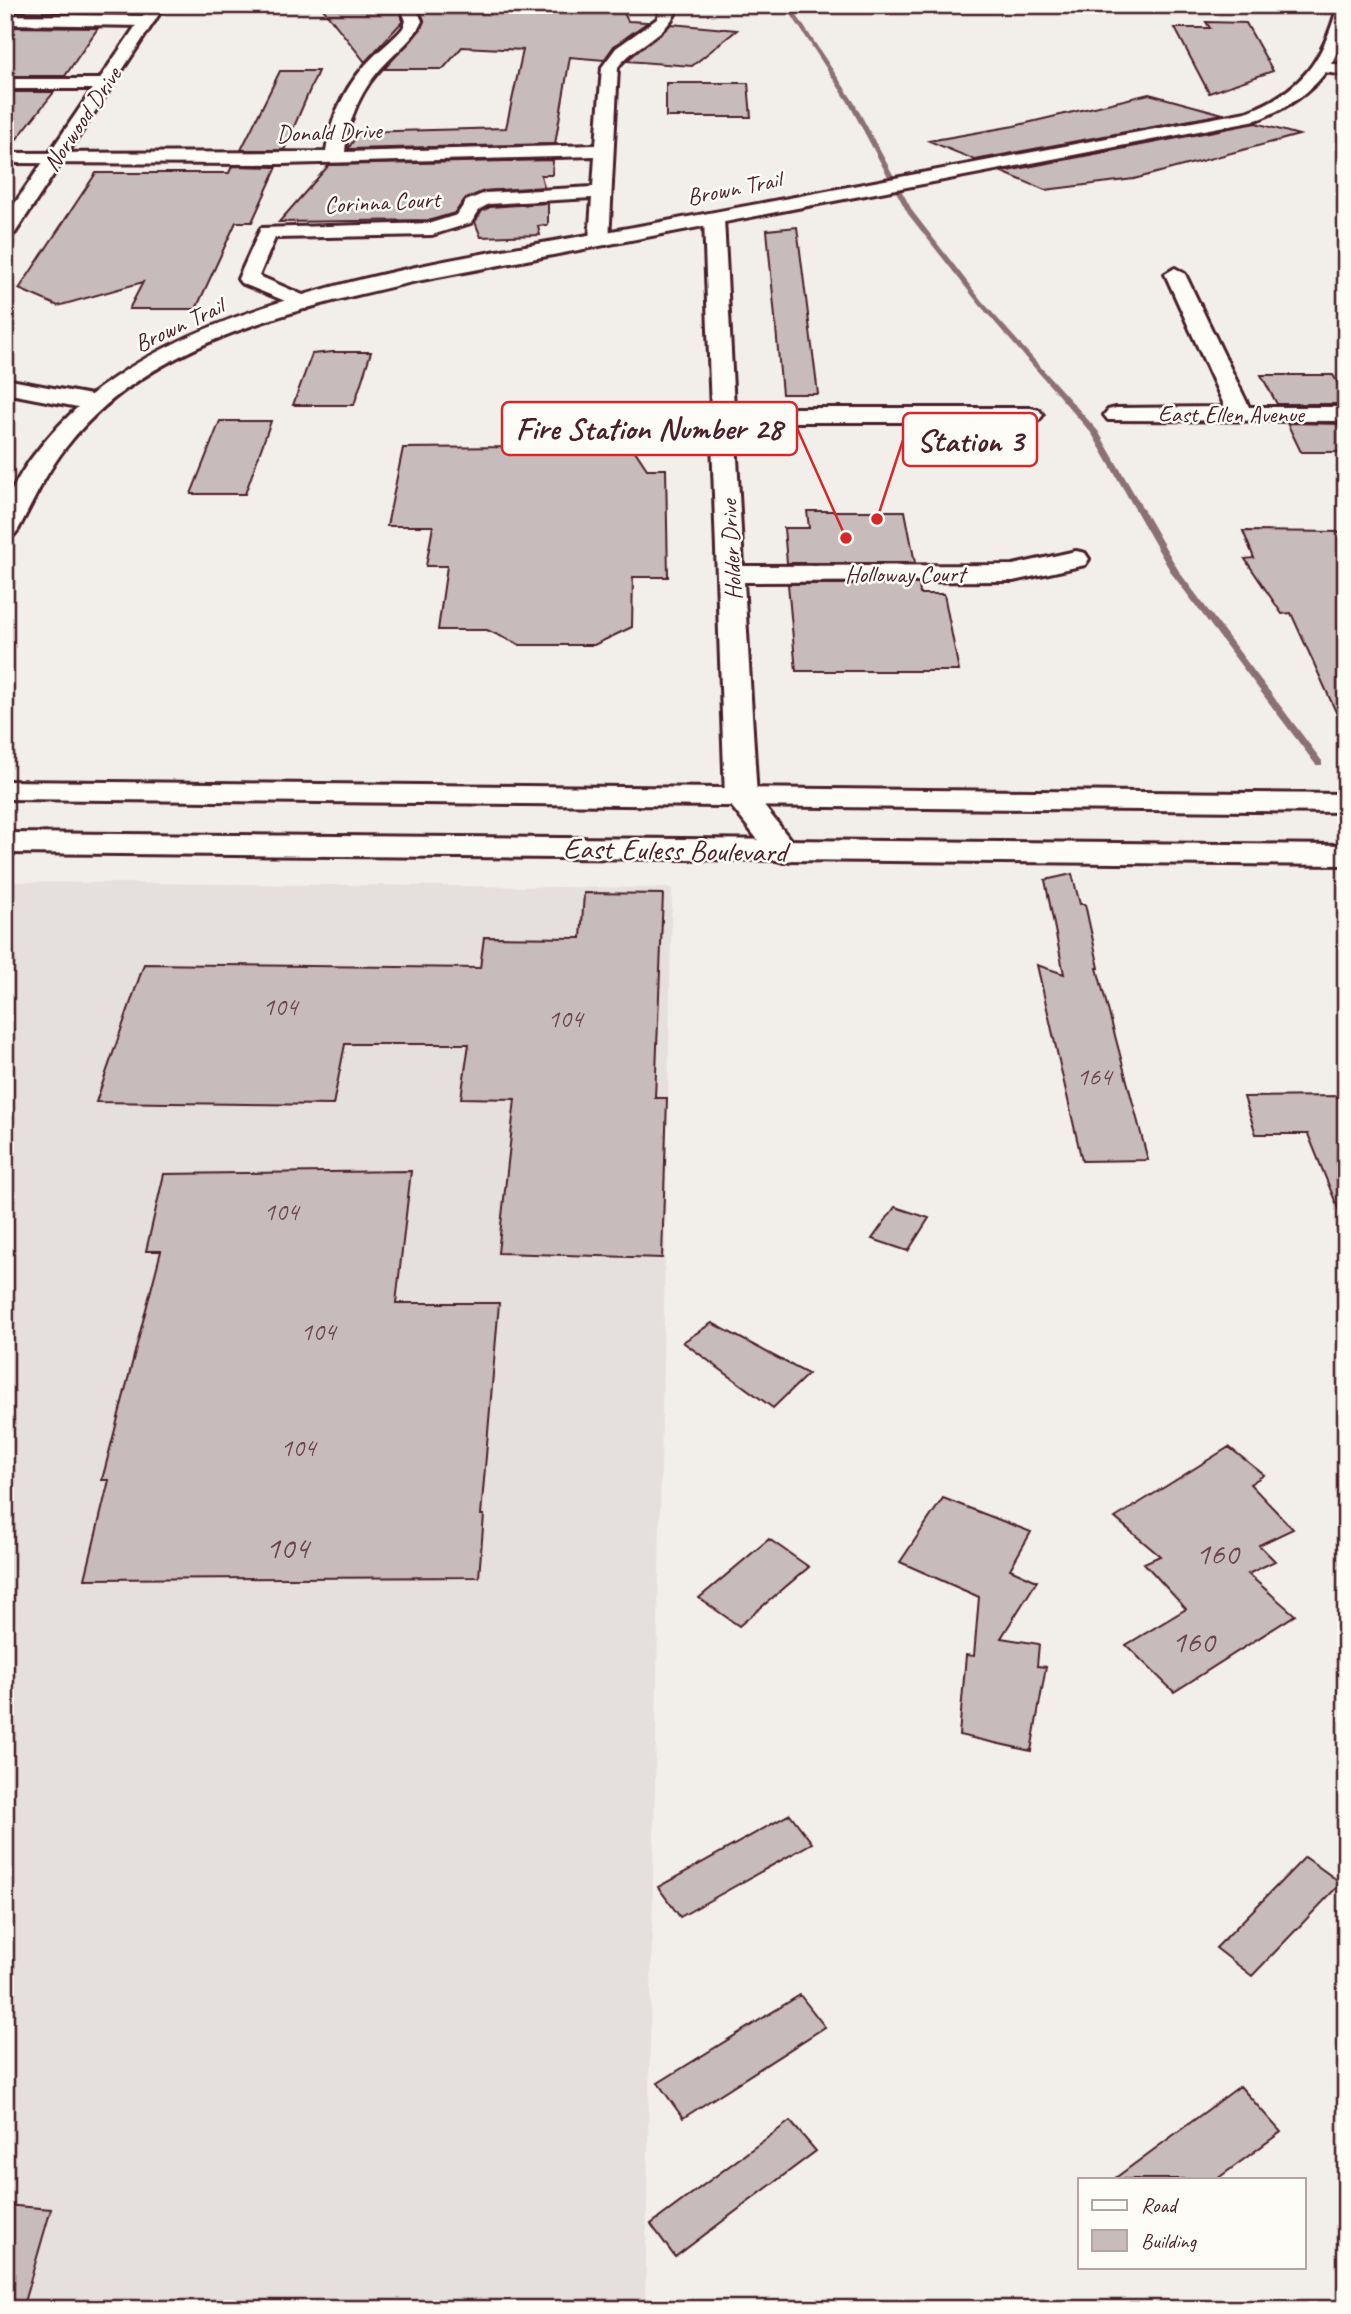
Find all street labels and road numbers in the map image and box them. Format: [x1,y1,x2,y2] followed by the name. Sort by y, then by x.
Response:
[36,59,129,177] street label: Norwood Drive
[276,115,384,149] street label: Donald Drive
[684,163,787,212] street label: Brown Trail
[324,184,442,220] street label: Corinna Court
[130,290,232,359] street label: Brown Trail
[1158,399,1306,429] street label: East Ellen Avenue
[713,497,749,601] street label: Holder Drive
[845,559,968,589] street label: Holloway Court
[563,829,791,871] street label: East Euless Boulevard

